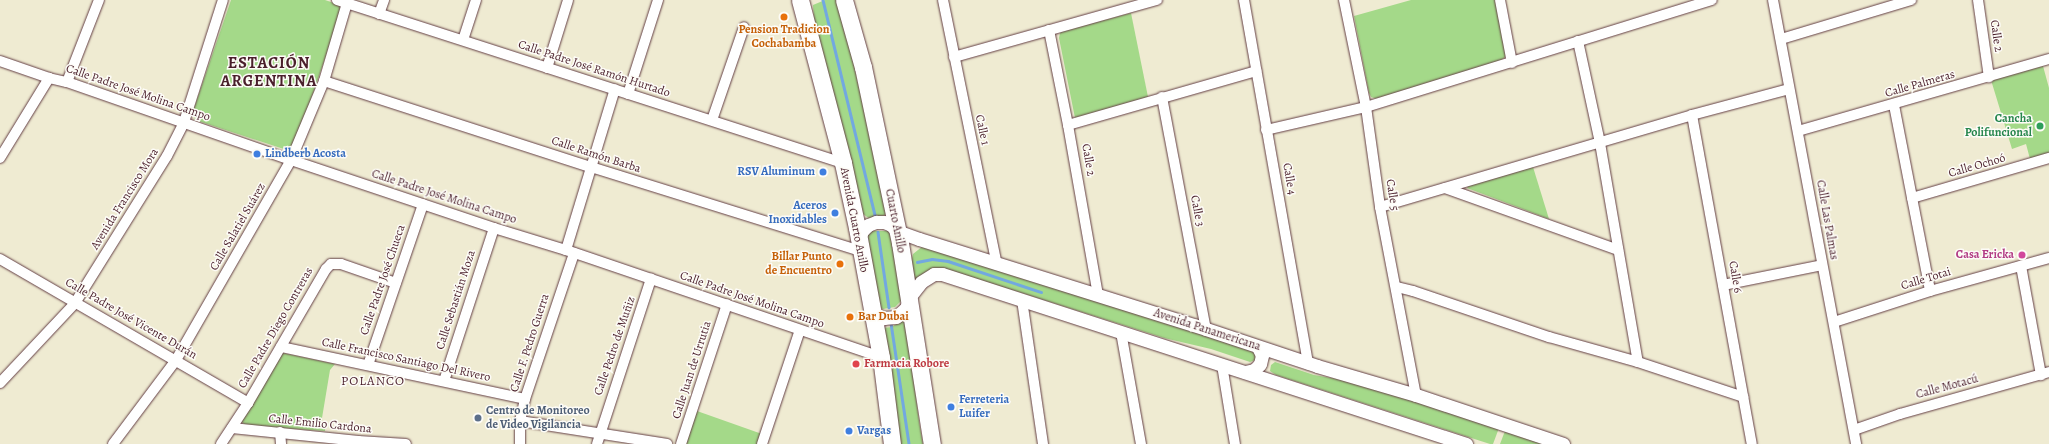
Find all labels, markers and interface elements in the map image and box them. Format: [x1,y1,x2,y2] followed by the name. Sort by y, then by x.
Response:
[779,12,789,22] marker: Pension Tradicion Cochabamba
[1987,19,2005,53] street label: Calle 2
[738,23,830,51] place label: Pension Tradicion Cochabamba
[516,38,672,100] street label: Calle Padre José Ramón Hurtado
[221,53,317,91] district label: ESTACIÓN ARGENTINA
[64,62,212,124] street label: Calle Padre José Molina Campo
[1883,67,1957,101] street label: Calle Palmeras
[1965,112,2032,140] place label: Cancha Polifuncional
[972,113,992,147] street label: Calle 1
[2035,121,2045,131] marker: Cancha Polifuncional
[549,134,643,176] street label: Calle Ramón Barba
[1078,143,1098,177] street label: Calle 2
[88,146,162,252] street label: Avenida Francisco Mora
[265,147,346,161] place label: Lindberb Acosta
[252,149,262,159] marker: Lindberb Acosta
[1947,151,2007,181] street label: Calle Ochoó
[1279,162,1299,196] street label: Calle 4
[737,165,815,179] place label: RSV Aluminum
[837,166,871,274] street label: Avenida Cuarto Anillo
[370,167,518,227] street label: Calle Padre José Molina Campo
[818,167,828,177] marker: RSV Aluminum
[1382,178,1402,212] street label: Calle 5
[1813,179,1841,261] street label: Calle Las Palmas
[207,181,269,273] street label: Calle Salatiel Suárez
[882,188,908,254] street label: Cuarto Anillo
[1187,194,1207,228] street label: Calle 3
[769,199,827,227] place label: Aceros Inoxidables
[830,208,840,218] marker: Aceros Inoxidables
[357,223,409,337] street label: Calle Padre José Chueca
[1956,248,2014,262] place label: Casa Ericka
[433,249,479,351] street label: Calle Sebastián Moza
[765,250,832,278] place label: Billar Punto de Encuentro
[2017,250,2027,260] marker: Casa Ericka
[835,259,845,269] marker: Billar Punto de Encuentro
[1725,260,1745,294] street label: Calle 6
[235,265,317,391] street label: Calle Padre Diego Contreras
[1899,265,1953,293] street label: Calle Totai
[678,269,826,331] street label: Calle Padre José Molina Campo
[63,275,199,363] street label: Calle Padre José Vicente Durán
[507,292,553,394] street label: Calle F. Pedro Guerra
[591,295,639,397] street label: Calle Pedro de Muñiz
[1152,306,1262,354] street label: Avenida Panamericana
[858,310,909,324] place label: Bar Dubai
[845,312,855,322] marker: Bar Dubai
[669,319,715,421] street label: Calle Juan de Urrutia
[320,335,492,385] street label: Calle Francisco Santiago Del Rivero
[864,357,949,371] place label: Farmacia Robore
[851,359,861,369] marker: Farmacia Robore
[1914,372,1980,402] street label: Calle Motacú
[341,373,405,389] district label: POLANCO
[959,393,1009,421] place label: Ferreteria Luifer
[946,402,956,412] marker: Ferreteria Luifer
[486,404,590,432] place label: Centro de Monitoreo de Video Vigilancia
[268,411,372,437] street label: Calle Emilio Cardona
[473,413,483,423] marker: Centro de Monitoreo de Video Vigilancia
[857,424,891,438] place label: Vargas
[844,426,854,436] marker: Vargas

